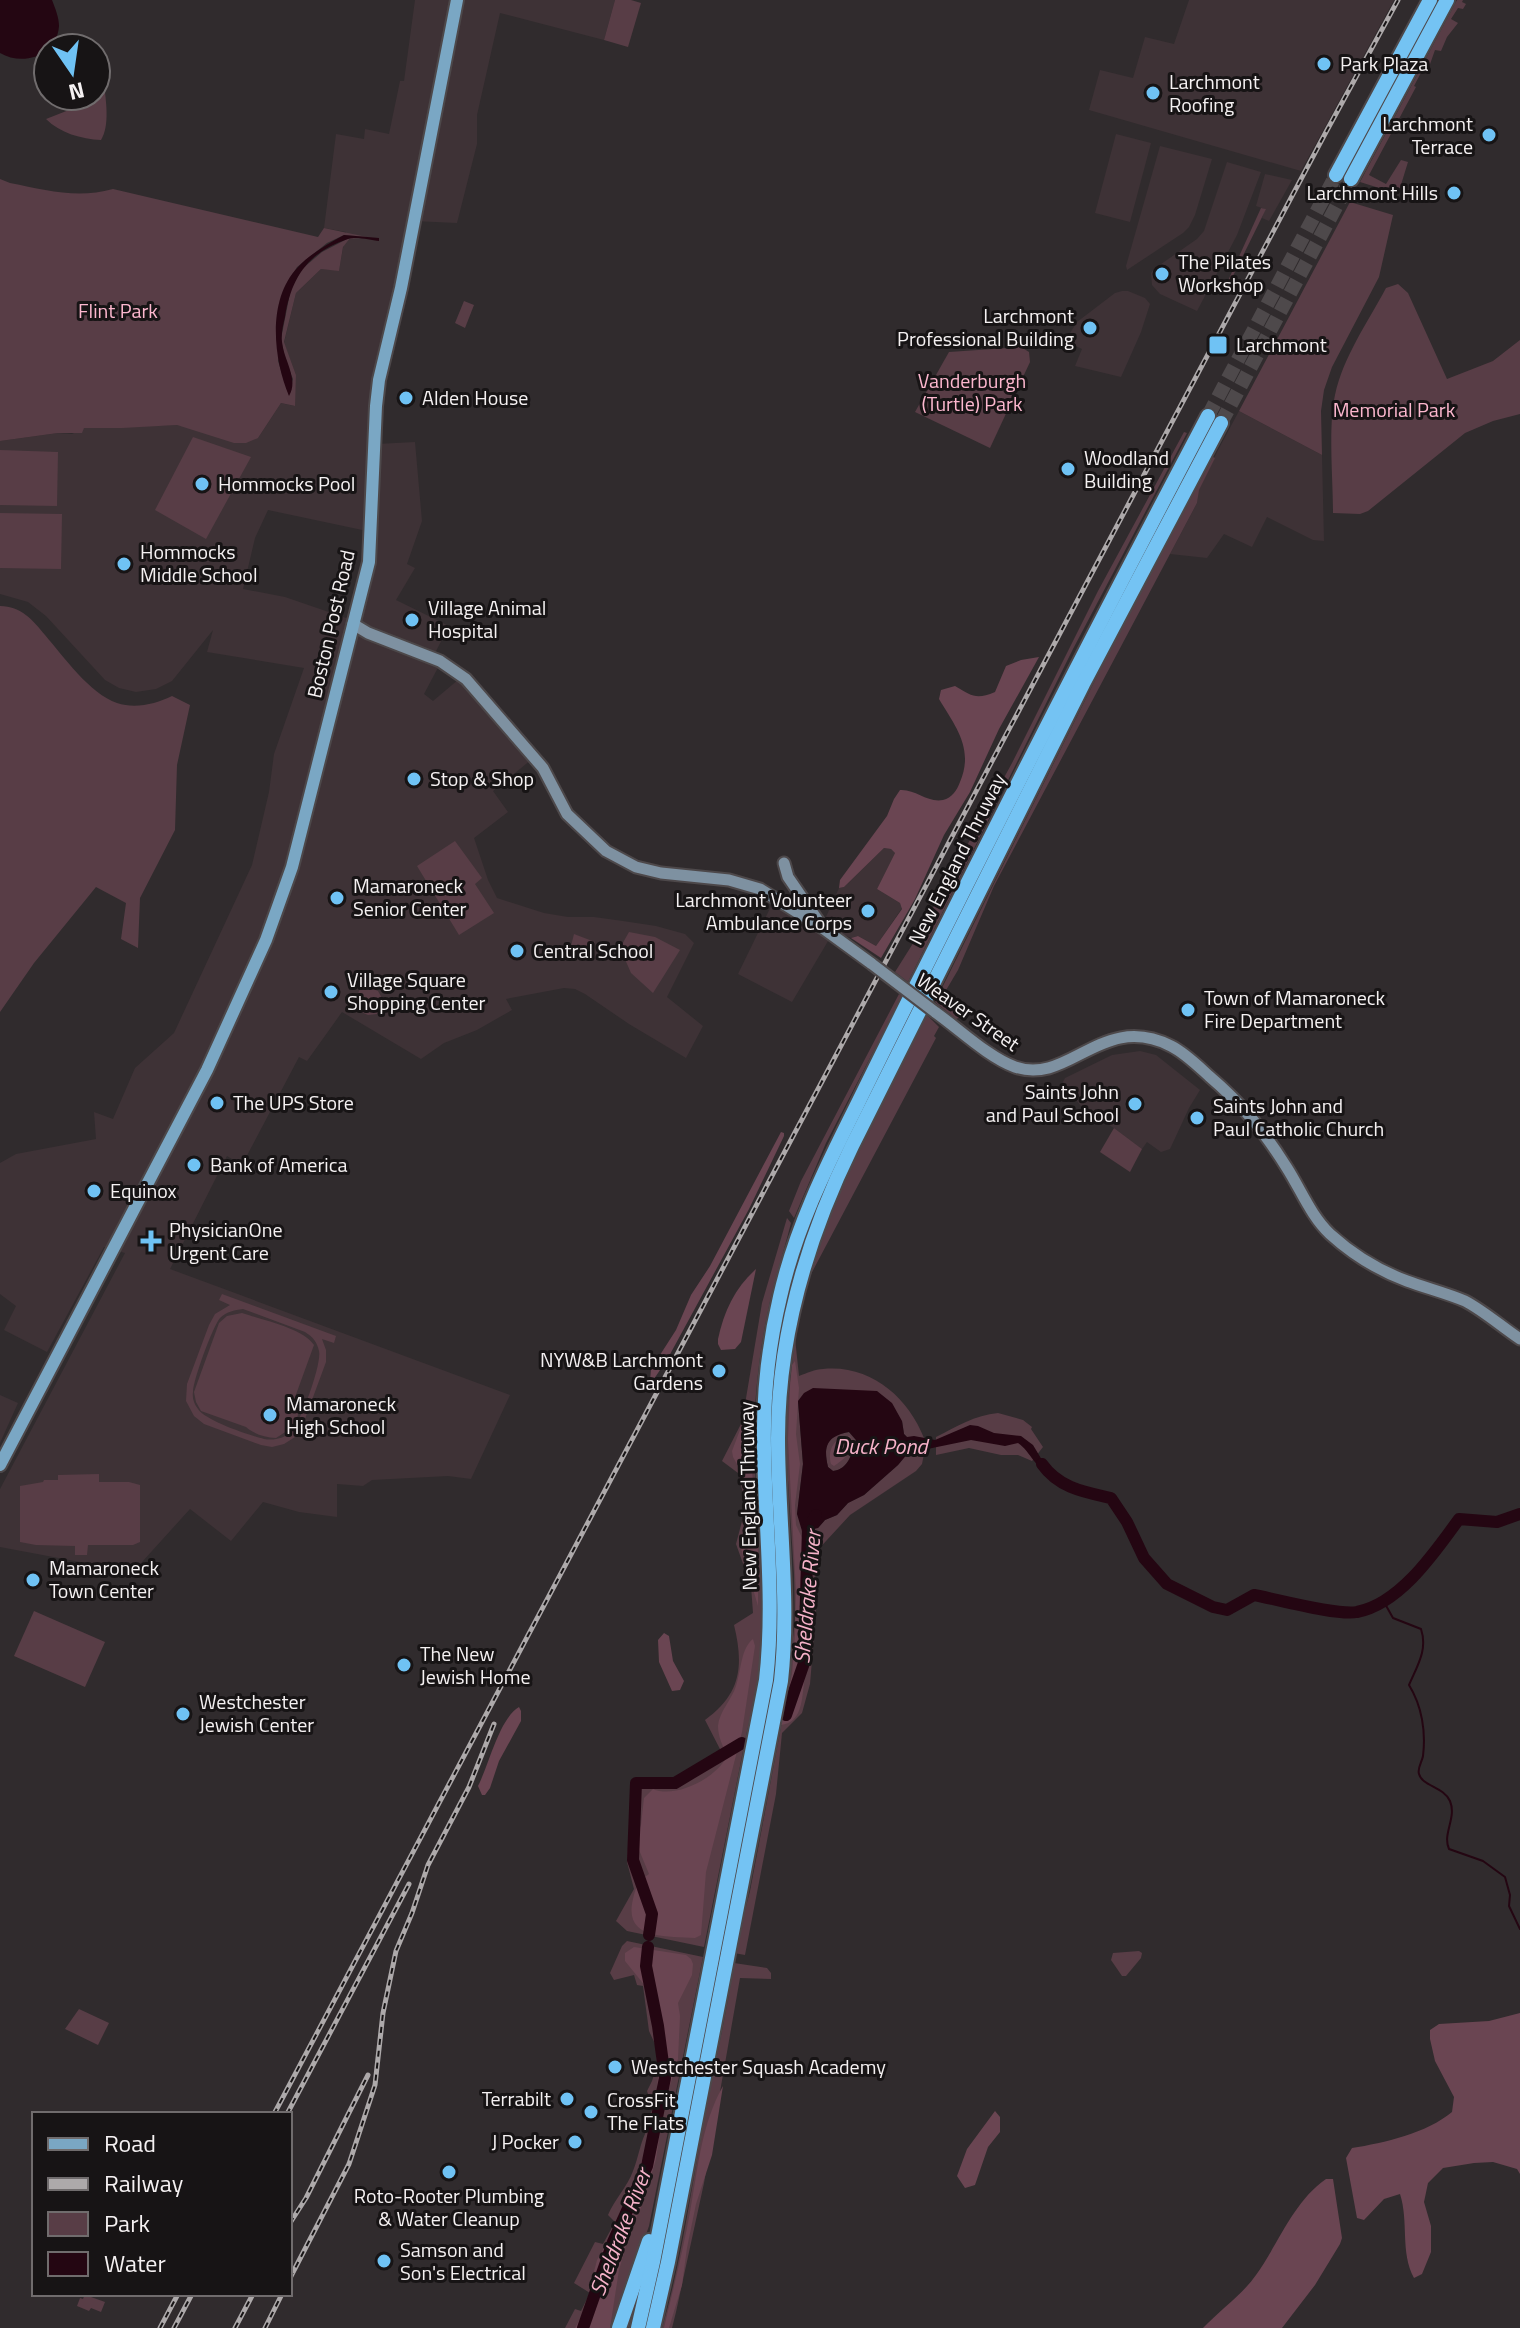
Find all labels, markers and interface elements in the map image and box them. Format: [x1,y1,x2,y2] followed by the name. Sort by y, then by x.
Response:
[32,32,112,112] north arrow
[1340,48,1428,79] place label: Park Plaza
[1315,55,1333,73] marker: Park Plaza
[1169,66,1260,120] place label: Larchmont Roofing
[65,73,88,110] text: N
[1144,84,1162,102] marker: Larchmont Roofing
[1382,108,1473,162] place label: Larchmont Terrace
[1480,126,1498,144] marker: Larchmont Terrace
[1306,177,1438,208] place label: Larchmont Hills
[1445,184,1463,202] marker: Larchmont Hills
[1178,246,1271,300] place label: The Pilates Workshop
[1153,265,1171,283] marker: The Pilates Workshop
[78,295,158,326] park label: Flint Park
[897,300,1074,354] place label: Larchmont Professional Building
[1081,319,1099,337] marker: Larchmont Professional Building
[1236,329,1327,360] place label: Larchmont
[1207,334,1229,356] marker: Larchmont
[918,365,1026,419] park label: Vanderburgh (Turtle) Park
[422,382,528,413] place label: Alden House
[397,389,415,407] marker: Alden House
[1333,394,1456,425] park label: Memorial Park
[1084,442,1169,496] place label: Woodland Building
[1059,460,1077,478] marker: Woodland Building
[218,468,355,499] place label: Hommocks Pool
[193,475,211,493] marker: Hommocks Pool
[140,536,258,590] place label: Hommocks Middle School
[298,547,363,701] street label: Boston Post Road
[115,555,133,573] marker: Hommocks Middle School
[428,592,546,646] place label: Village Animal Hospital
[403,611,421,629] marker: Village Animal Hospital
[430,763,534,794] place label: Stop & Shop
[900,767,1013,950] street label: New England Thruway
[405,770,423,788] marker: Stop & Shop
[353,870,467,924] place label: Mamaroneck Senior Center
[675,884,852,938] place label: Larchmont Volunteer Ambulance Corps
[328,889,346,907] marker: Mamaroneck Senior Center
[859,902,877,920] marker: Larchmont Volunteer Ambulance Corps
[533,935,653,966] place label: Central School
[508,942,526,960] marker: Central School
[347,964,486,1018] place label: Village Square Shopping Center
[910,965,1026,1059] street label: Weaver Street
[1204,982,1386,1036] place label: Town of Mamaroneck Fire Department
[322,983,340,1001] marker: Village Square Shopping Center
[1179,1001,1197,1019] marker: Town of Mamaroneck Fire Department
[986,1076,1119,1130] place label: Saints John and Paul School
[233,1087,354,1118] place label: The UPS Store
[1213,1090,1384,1144] place label: Saints John and Paul Catholic Church
[208,1094,226,1112] marker: The UPS Store
[1126,1095,1144,1113] marker: Saints John and Paul School
[1188,1109,1206,1127] marker: Saints John and Paul Catholic Church
[210,1149,347,1180] place label: Bank of America
[185,1156,203,1174] marker: Bank of America
[110,1175,177,1206] place label: Equinox
[85,1182,103,1200] marker: Equinox
[169,1214,283,1268] place label: PhysicianOne Urgent Care
[140,1230,162,1252] marker: PhysicianOne Urgent Care
[540,1344,703,1398] place label: NYW&B Larchmont Gardens
[710,1362,728,1380] marker: NYW&B Larchmont Gardens
[286,1388,396,1442] place label: Mamaroneck High School
[730,1401,765,1591] street label: New England Thruway
[261,1406,279,1424] marker: Mamaroneck High School
[835,1429,930,1463] water label: Duck Pond
[784,1526,830,1665] water label: Sheldrake River
[49,1552,159,1606] place label: Mamaroneck Town Center
[24,1571,42,1589] marker: Mamaroneck Town Center
[420,1638,531,1692] place label: The New Jewish Home
[395,1656,413,1674] marker: The New Jewish Home
[199,1686,314,1740] place label: Westchester Jewish Center
[174,1705,192,1723] marker: Westchester Jewish Center
[631,2051,886,2082] place label: Westchester Squash Academy
[606,2058,624,2076] marker: Westchester Squash Academy
[482,2083,551,2114] place label: Terrabilt
[607,2084,684,2138] place label: CrossFit The Flats
[558,2090,576,2108] marker: Terrabilt
[582,2103,600,2121] marker: CrossFit The Flats
[32,2112,292,2296] legend
[104,2125,156,2161] text: Road
[491,2126,559,2157] place label: J Pocker
[566,2133,584,2151] marker: J Pocker
[580,2161,661,2301] water label: Sheldrake River
[440,2163,458,2181] marker: Roto-Rooter Plumbing & Water Cleanup
[104,2165,184,2201] text: Railway
[354,2180,544,2234] place label: Roto-Rooter Plumbing & Water Cleanup
[104,2205,150,2241] text: Park
[400,2234,526,2288] place label: Samson and Son's Electrical
[104,2245,166,2281] text: Water
[375,2252,393,2270] marker: Samson and Son's Electrical

